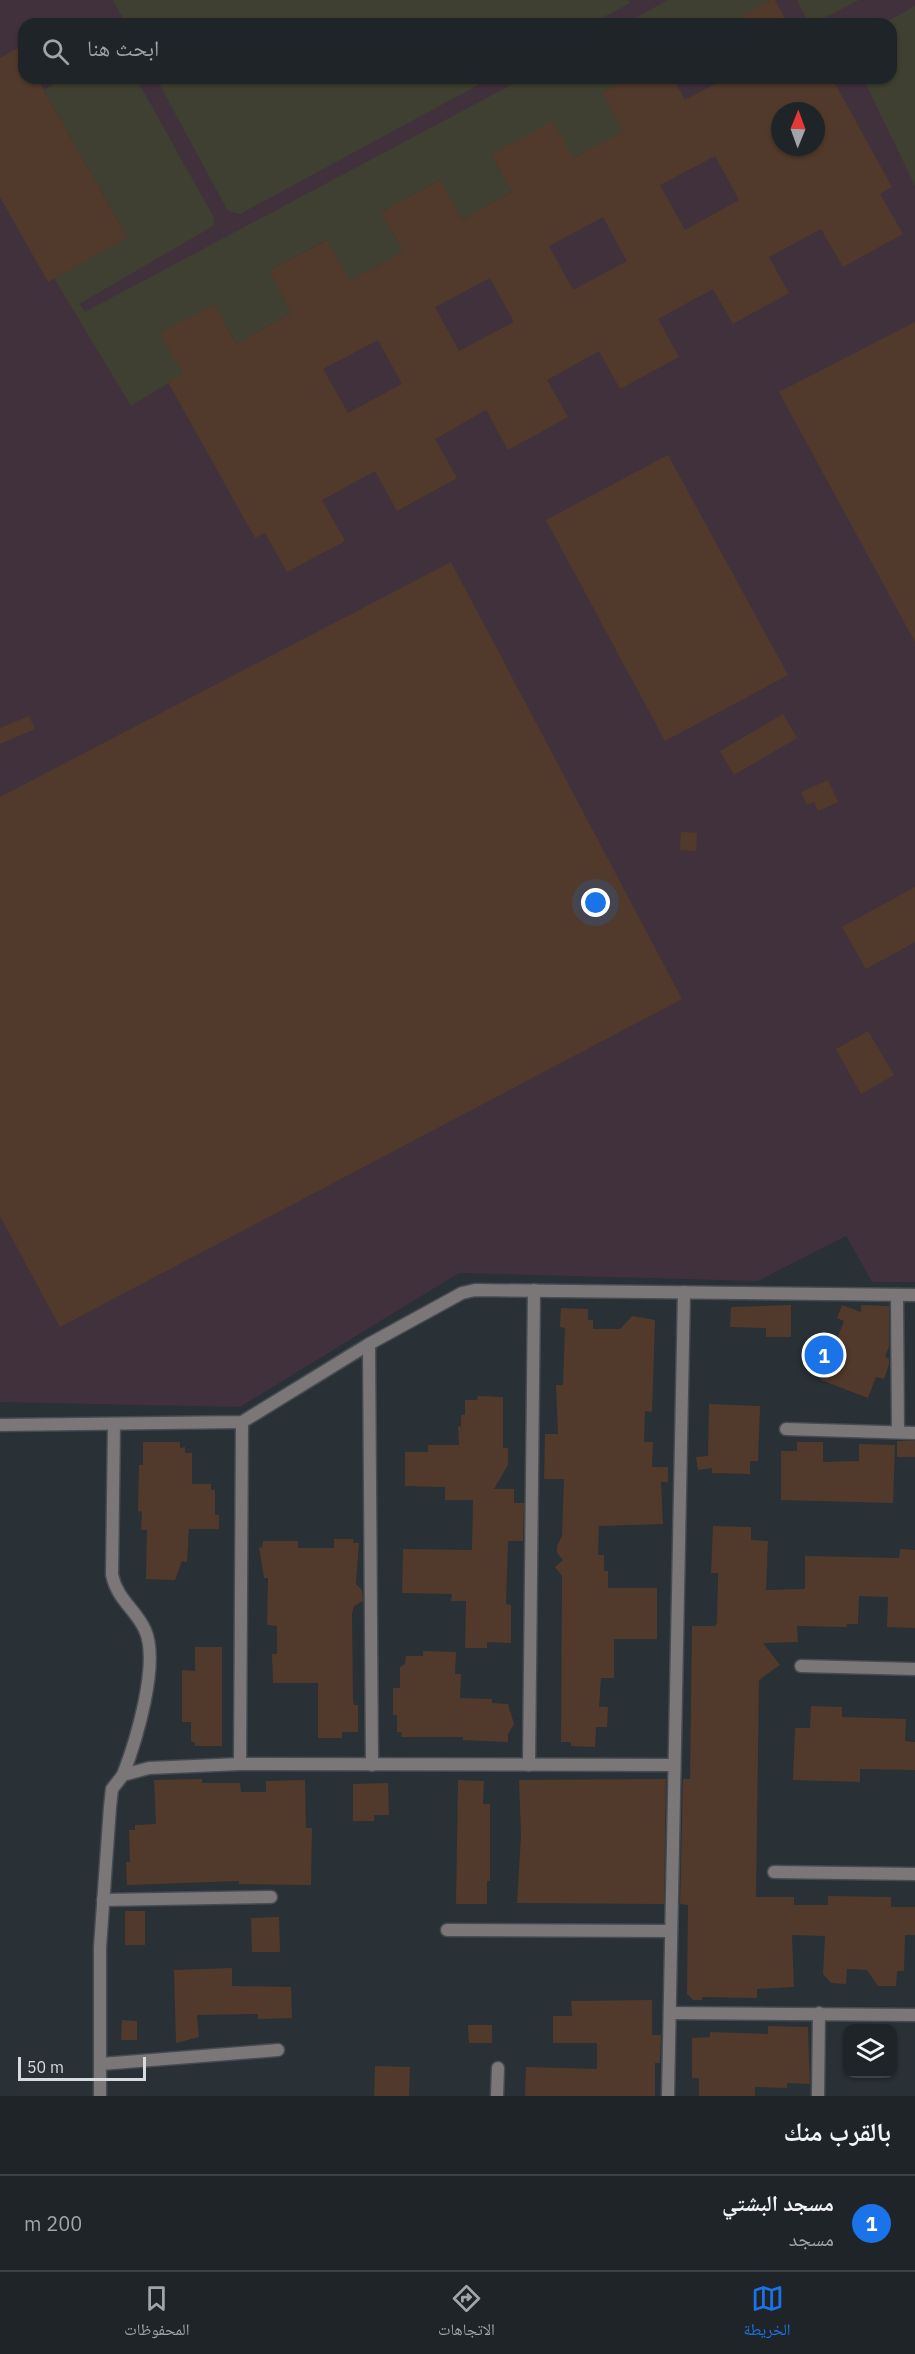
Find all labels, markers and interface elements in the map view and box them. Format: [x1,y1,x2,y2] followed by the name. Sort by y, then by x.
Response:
[18,18,897,84] search box
[87,33,159,62] text: ابحث هنا
[39,35,72,68] icon: search
[771,102,825,156] north arrow
[581,888,610,917] your location
[804,1332,844,1378] pin: 1
[843,2024,897,2078] map controls
[843,2024,897,2078] button: layers
[18,2054,146,2082] scale bar
[27,2057,64,2077] text: 50 m
[783,2114,891,2148] text: بالقرب منك
[722,2188,834,2217] text: مسجد البشتي
[24,2210,82,2237] text: 200 m
[866,2210,878,2237] text: 1
[789,2225,834,2252] text: مسجد
[124,2282,189,2345] tab: المحفوظات
[438,2282,495,2345] tab: الاتجاهات
[744,2282,791,2345] tab: الخريطة

